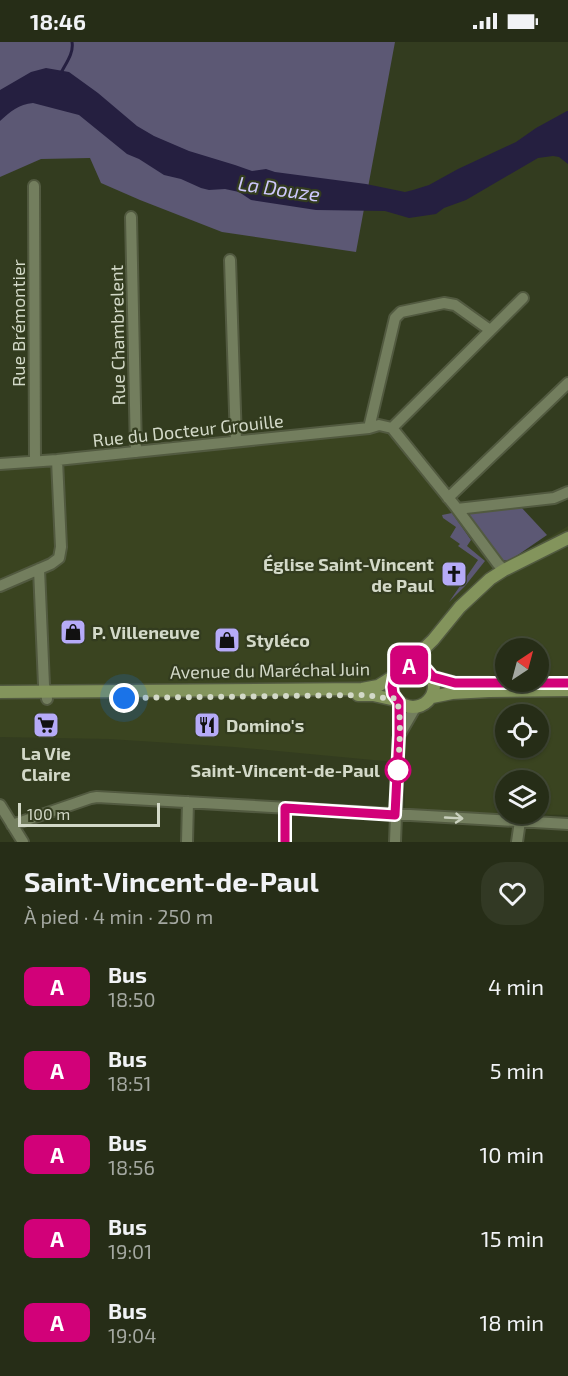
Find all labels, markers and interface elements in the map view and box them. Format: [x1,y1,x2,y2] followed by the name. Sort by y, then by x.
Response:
[30,8,86,34] text: 18:46
[236,170,322,206] water label: La Douze
[7,259,29,387] street label: Rue Brémontier
[105,264,129,406] street label: Rue Chambrelent
[91,409,285,451] street label: Rue du Docteur Grouille
[263,553,435,596] place label: Église Saint-Vincent de Paul
[439,559,469,589] church icon: Église Saint-Vincent de Paul
[58,617,88,647] shop icon: P. Villeneuve
[92,621,200,643] place label: P. Villeneuve
[212,625,242,655] shop icon: Styléco
[246,629,310,651] place label: Styléco
[495,638,549,692] north arrow
[495,638,549,824] map controls
[390,646,428,684] line badge: A
[402,653,416,678] text: A
[170,657,370,683] street label: Avenue du Maréchal Juin
[109,683,139,713] your location
[495,704,549,758] button: locate
[31,710,61,740] supermarket icon: La Vie Claire
[192,710,222,740] restaurant icon: Domino's
[226,714,304,736] place label: Domino's
[21,742,71,785] place label: La Vie Claire
[385,757,411,783] marker: Saint-Vincent-de-Paul
[191,759,380,781] place label: Saint-Vincent-de-Paul
[495,770,549,824] button: layers
[18,800,160,828] scale bar
[27,804,70,823] text: 100 m
[443,812,463,823] one-way arrow
[481,862,544,925] button: heart
[24,864,319,898] text: Saint-Vincent-de-Paul
[24,904,213,928] text: À pied · 4 min · 250 m
[108,961,147,987] text: Bus
[488,973,544,999] text: 4 min
[50,974,64,999] text: A
[108,987,156,1011] text: 18:50
[108,1045,147,1071] text: Bus
[490,1057,544,1083] text: 5 min
[50,1058,64,1083] text: A
[108,1071,152,1095] text: 18:51
[108,1129,147,1155] text: Bus
[480,1141,544,1167] text: 10 min
[50,1142,64,1167] text: A
[108,1155,155,1179] text: 18:56
[108,1213,147,1239] text: Bus
[481,1225,544,1251] text: 15 min
[50,1226,64,1251] text: A
[108,1239,152,1263] text: 19:01
[108,1297,147,1323] text: Bus
[479,1309,544,1335] text: 18 min
[50,1310,64,1335] text: A
[108,1323,156,1347] text: 19:04

